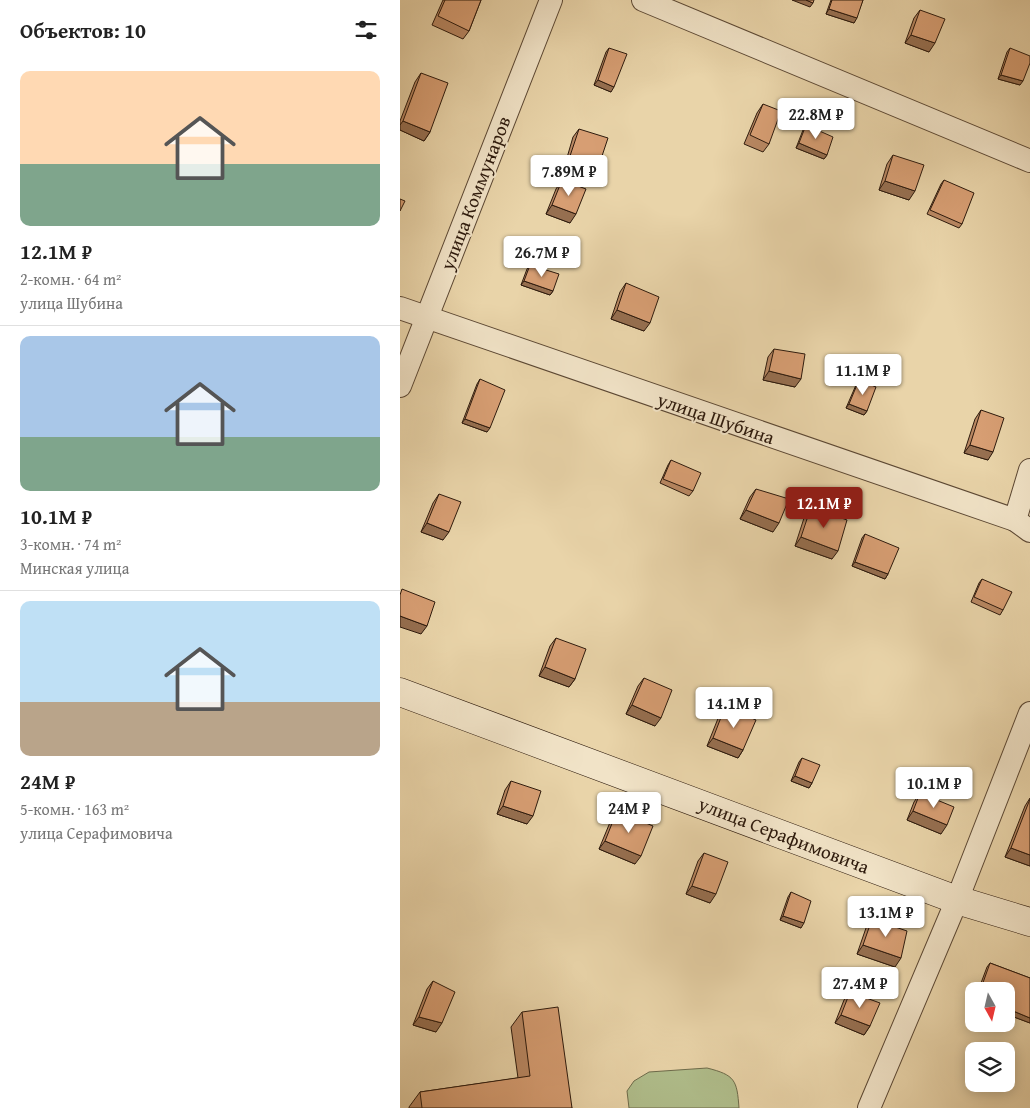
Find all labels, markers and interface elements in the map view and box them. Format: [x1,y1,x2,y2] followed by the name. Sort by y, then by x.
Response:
[20,15,146,46] text: Объектов: 10
[352,16,380,44] icon: filters
[770,98,862,140] pin: 22.8M ₽
[789,102,843,126] text: 22.8M ₽
[155,103,245,193] icon: home
[432,112,517,275] street label: улица Коммунаров
[523,154,615,197] pin: 7.89M ₽
[542,159,596,183] text: 7.89M ₽
[20,236,92,267] text: 12.1M ₽
[496,236,588,278] pin: 26.7M ₽
[515,240,569,264] text: 26.7M ₽
[20,267,121,291] text: 2-комн. · 64 m²
[20,291,123,315] text: улица Шубина
[817,354,909,396] pin: 11.1M ₽
[836,358,890,382] text: 11.1M ₽
[155,369,245,459] icon: home
[653,385,778,451] street label: улица Шубина
[778,486,870,529] pin: 12.1M ₽
[797,491,851,515] text: 12.1M ₽
[20,501,92,532] text: 10.1M ₽
[20,532,121,556] text: 3-комн. · 74 m²
[20,556,129,580] text: Минская улица
[155,634,245,724] icon: home
[688,686,780,729] pin: 14.1M ₽
[707,691,761,715] text: 14.1M ₽
[20,766,75,797] text: 24M ₽
[888,766,980,809] pin: 10.1M ₽
[907,771,961,795] text: 10.1M ₽
[694,789,874,881] street label: улица Серафимовича
[594,792,664,834] pin: 24M ₽
[608,796,650,820] text: 24M ₽
[20,797,129,821] text: 5-комн. · 163 m²
[20,821,173,845] text: улица Серафимовича
[840,896,932,938] pin: 13.1M ₽
[859,900,913,924] text: 13.1M ₽
[814,966,906,1009] pin: 27.4M ₽
[833,971,887,995] text: 27.4M ₽
[965,982,1015,1032] north arrow
[965,982,1015,1092] map controls
[965,1042,1015,1092] button: layers

